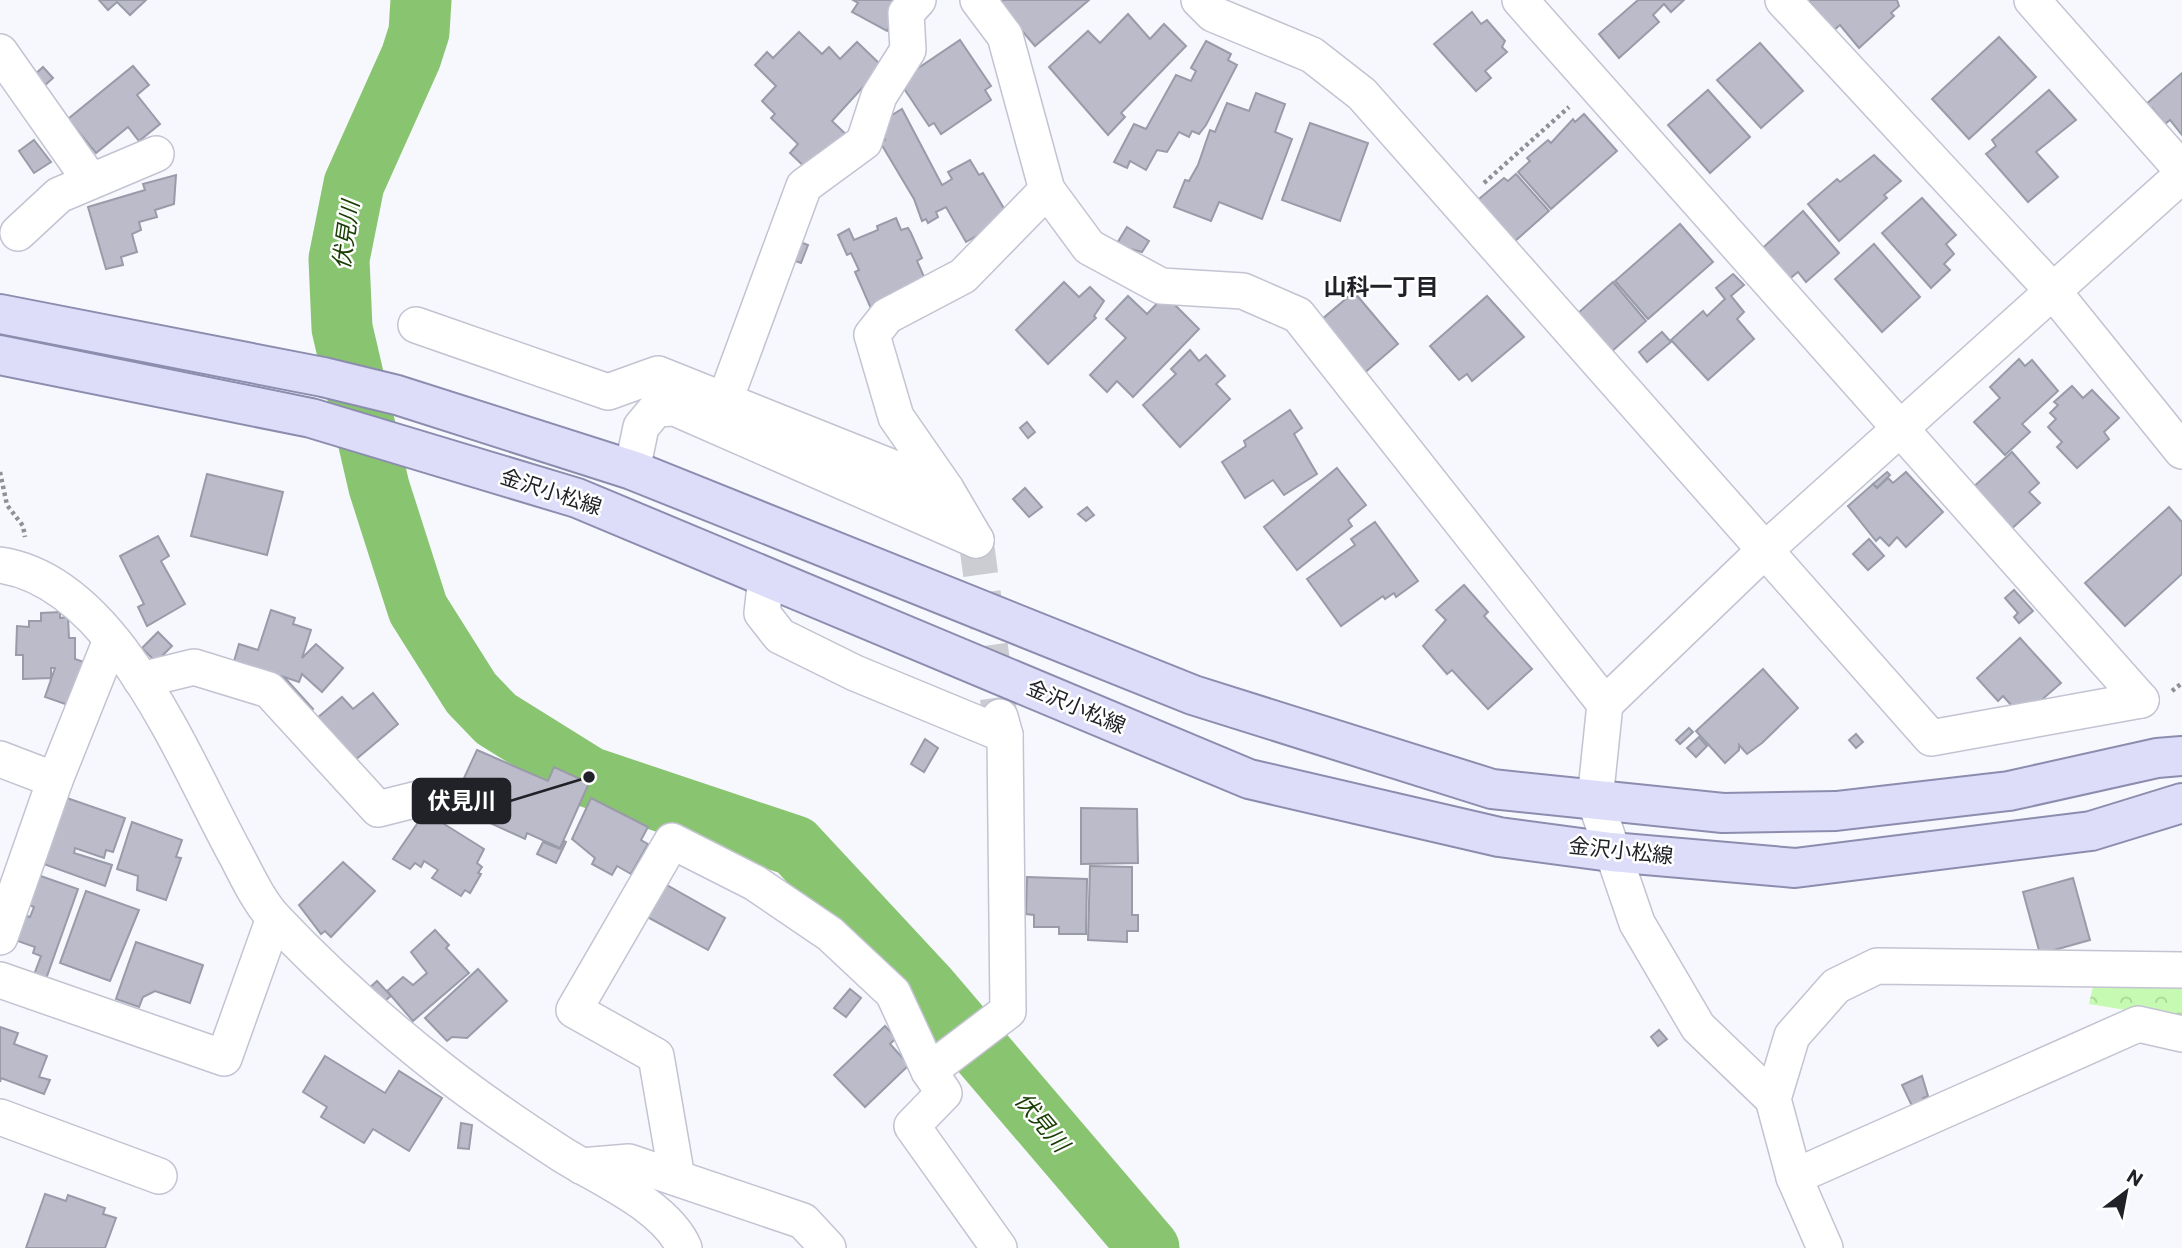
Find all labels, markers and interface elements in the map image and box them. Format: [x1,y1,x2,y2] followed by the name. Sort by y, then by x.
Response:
[326,196,364,271] water label: 伏見川
[1324,272,1439,300] district label: 山科一丁目
[498,462,605,519] street label: 金沢小松線
[1023,674,1130,738] street label: 金沢小松線
[413,779,510,823] callout: 伏見川
[428,786,497,814] text: 伏見川
[1568,832,1675,867] street label: 金沢小松線
[1010,1086,1078,1159] water label: 伏見川
[2091,1157,2161,1227] north arrow
[2123,1164,2147,1191] text: N

